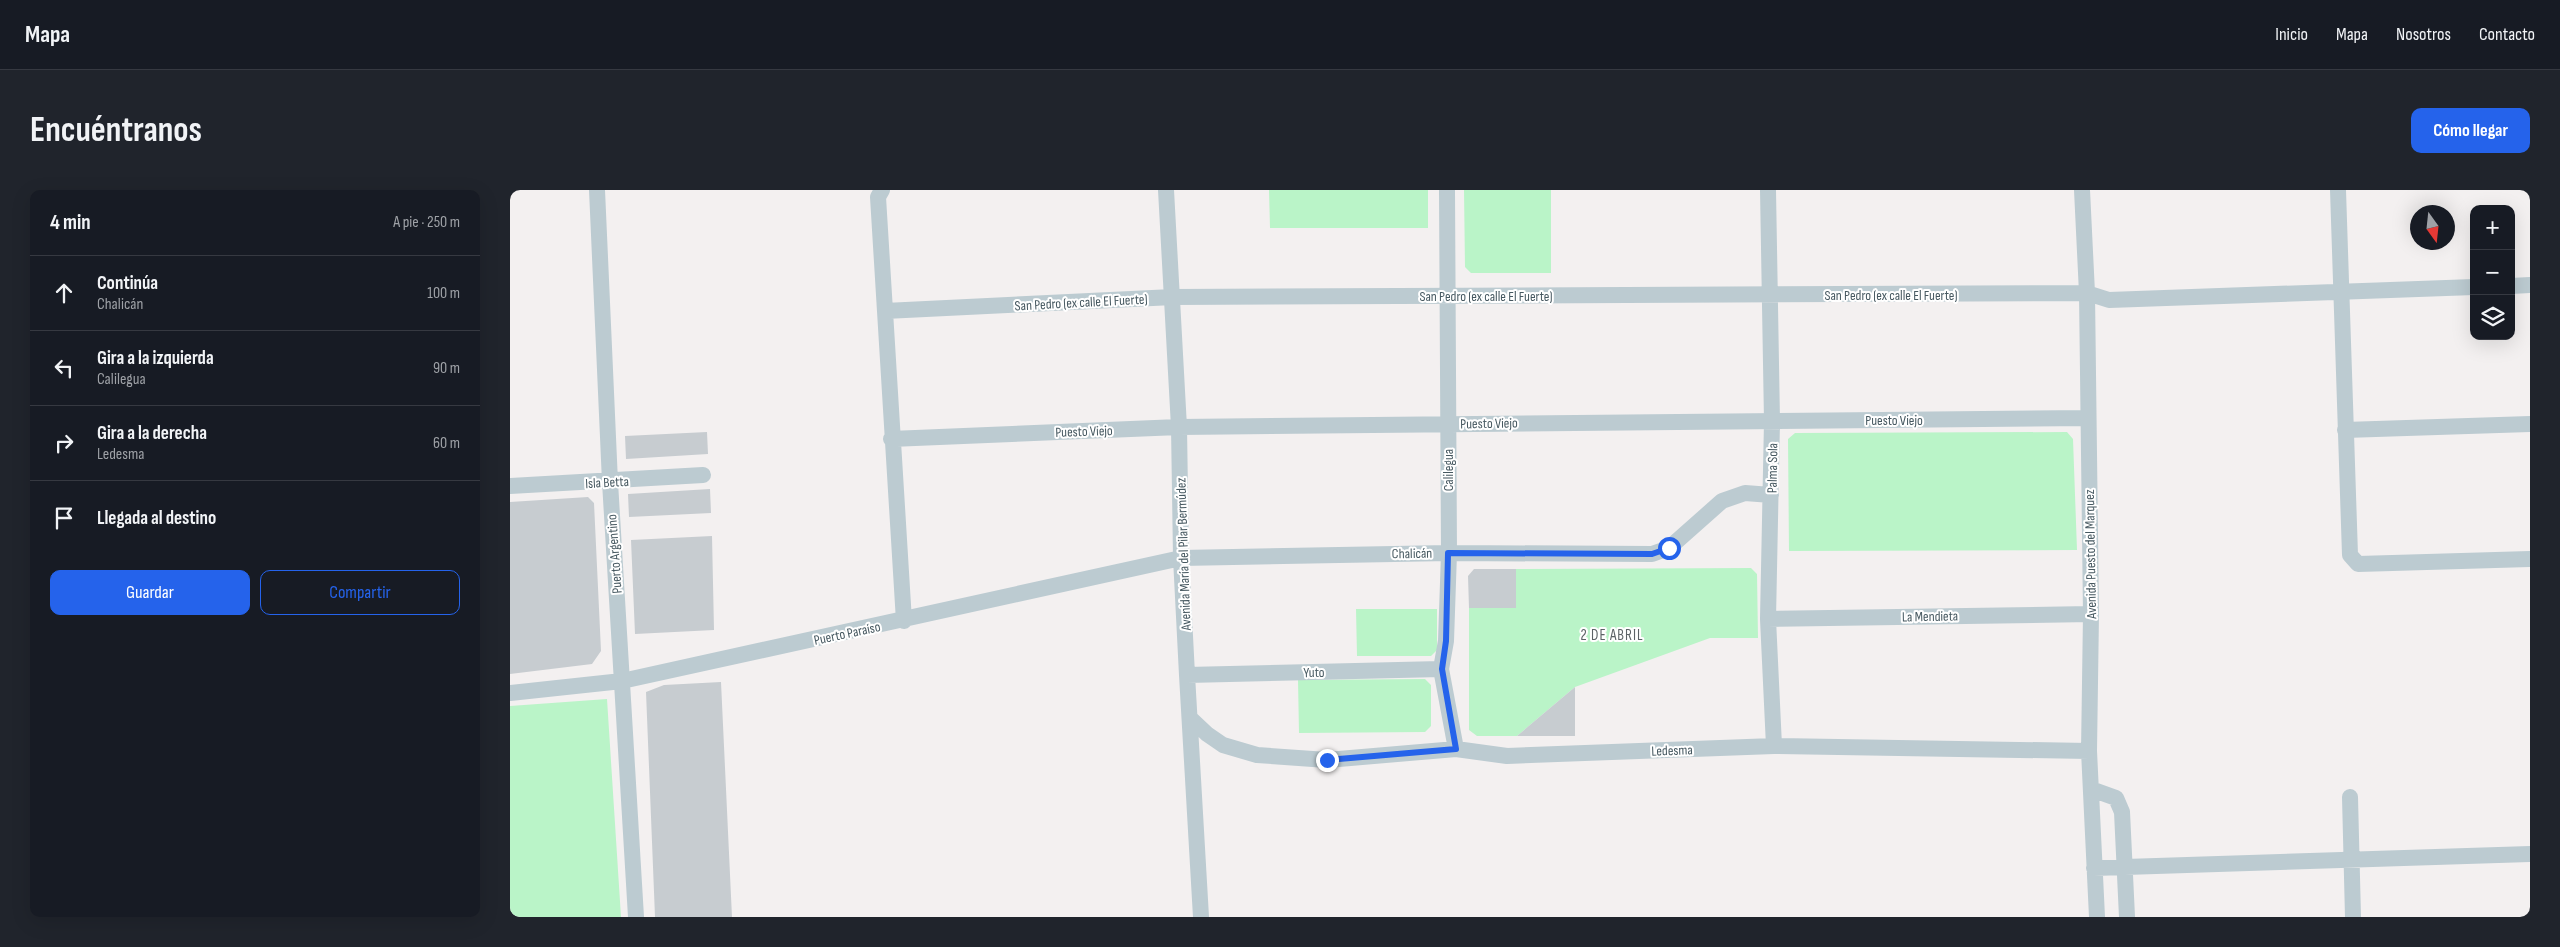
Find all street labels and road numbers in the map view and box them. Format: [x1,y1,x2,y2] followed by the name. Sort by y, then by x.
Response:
[1824,287,1958,304] street label: San Pedro (ex calle El Fuerte)
[1419,288,1553,305] street label: San Pedro (ex calle El Fuerte)
[1014,291,1148,314] street label: San Pedro (ex calle El Fuerte)
[1865,412,1923,429] street label: Puesto Viejo
[1460,414,1518,433] street label: Puesto Viejo
[1055,422,1113,441] street label: Puesto Viejo
[1764,443,1781,493] street label: Palma Sola
[1440,449,1457,491] street label: Calilegua
[585,473,629,492] street label: Isla Betta
[1172,477,1195,632] street label: Avenida María del Pilar Bermúdez
[2081,489,2100,620] street label: Avenida Puesto del Marquez
[603,513,626,594] street label: Puerto Argentino
[1392,545,1432,562] street label: Chalicán
[1902,608,1958,625] street label: La Mendieta
[812,618,882,649] street label: Puerto Paraíso
[1303,664,1325,681] street label: Yuto
[1651,741,1693,760] street label: Ledesma

